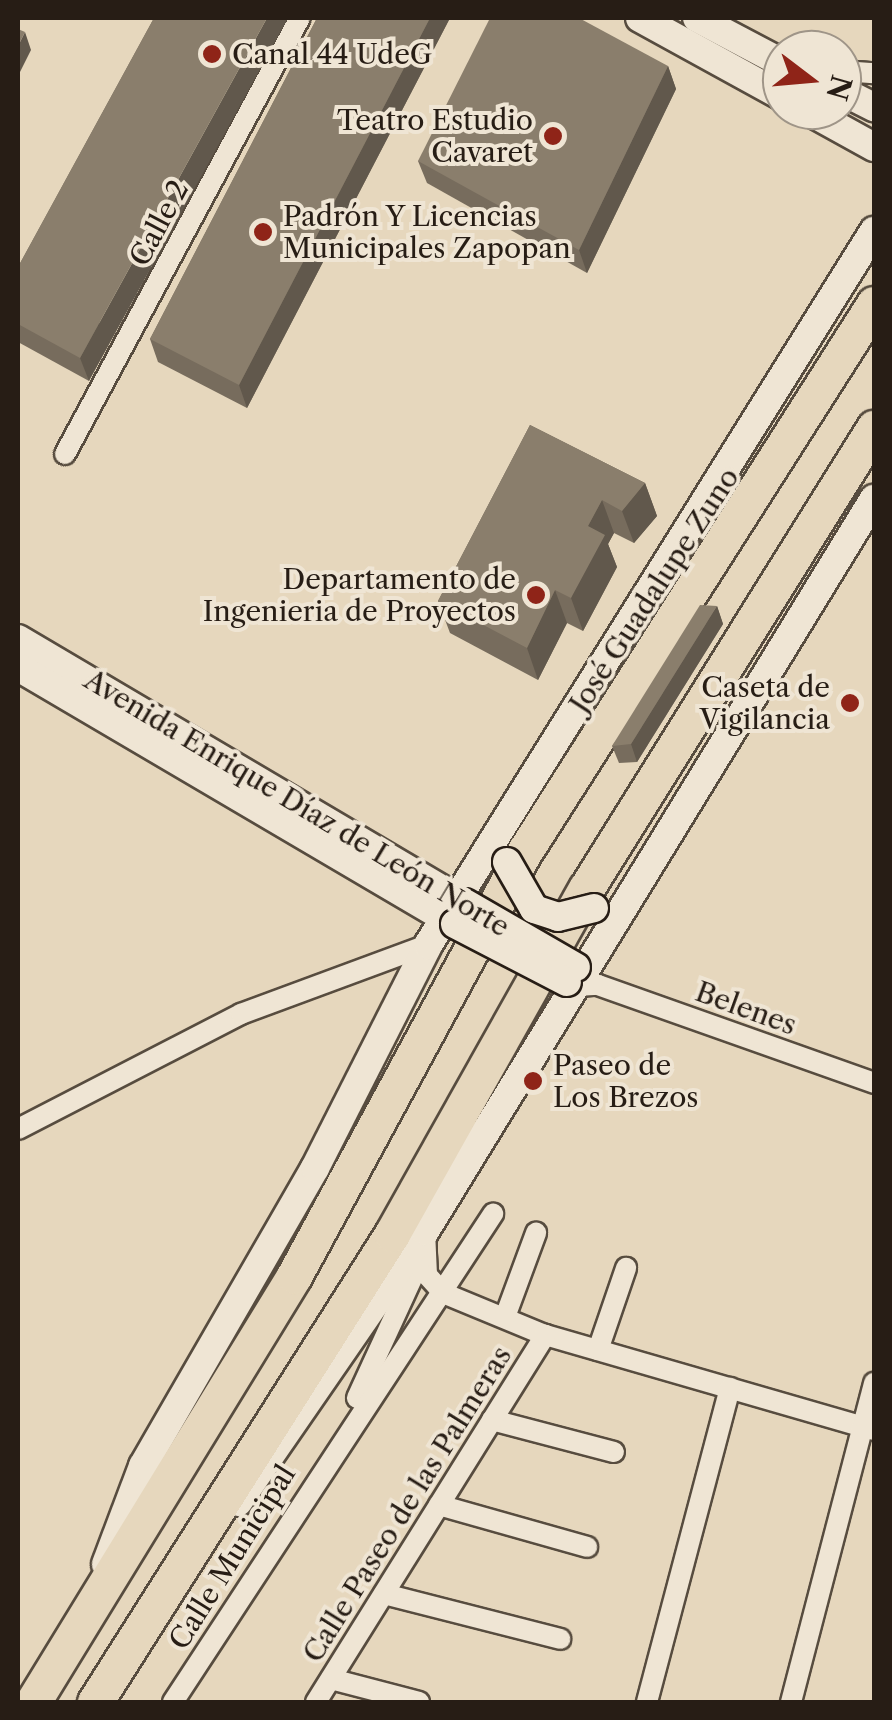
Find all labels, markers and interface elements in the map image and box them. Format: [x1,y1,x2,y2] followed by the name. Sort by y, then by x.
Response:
[762,30,862,130] north arrow
[232,37,432,71] place label: Canal 44 UdeG
[201,43,223,65] marker: Canal 44 UdeG
[819,71,859,104] text: N
[337,103,533,169] place label: Teatro Estudio Cavaret
[542,125,564,147] marker: Teatro Estudio Cavaret
[123,174,195,272] street label: Calle 2
[283,199,571,265] place label: Padrón Y Licencias Municipales Zapopan
[252,221,274,243] marker: Padrón Y Licencias Municipales Zapopan
[562,461,746,719] street label: José Guadalupe Zuno
[202,562,516,628] place label: Departamento de Ingenieria de Proyectos
[525,584,547,606] marker: Departamento de Ingenieria de Proyectos
[78,662,516,944] street label: Avenida Enrique Díaz de León Norte
[699,670,830,736] place label: Caseta de Vigilancia
[839,692,861,714] marker: Caseta de Vigilancia
[691,974,801,1042] street label: Belenes
[553,1048,699,1114] place label: Paseo de Los Brezos
[522,1070,544,1092] marker: Paseo de Los Brezos
[296,1340,518,1668] street label: Calle Paseo de las Palmeras
[162,1459,302,1655] street label: Calle Municipal

